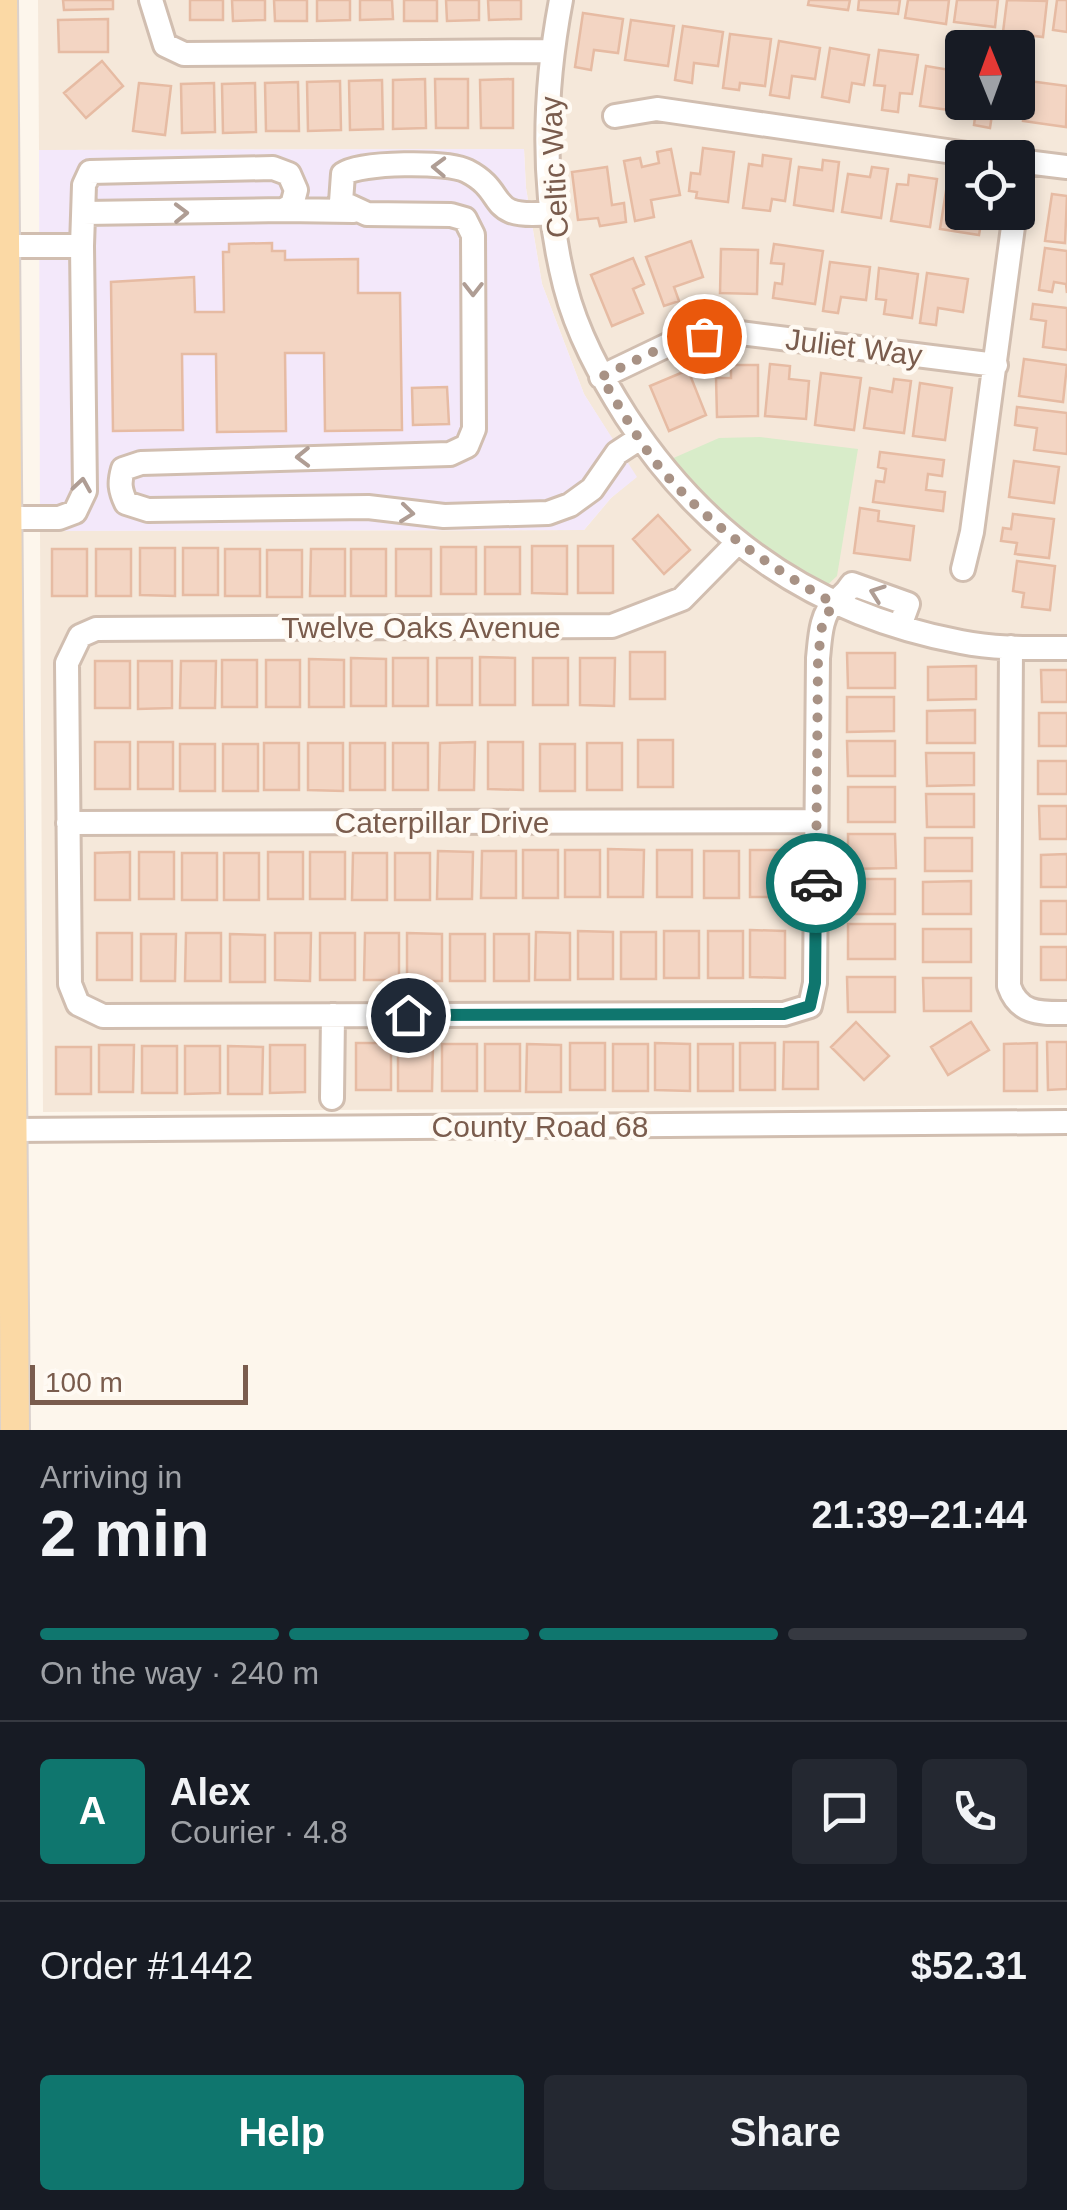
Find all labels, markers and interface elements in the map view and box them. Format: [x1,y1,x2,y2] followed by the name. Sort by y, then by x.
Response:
[945,30,1035,120] north arrow
[945,30,1035,230] map controls
[534,95,574,239] street label: Celtic Way
[945,140,1035,230] button: locate
[430,157,446,178] one-way arrow
[174,202,190,223] one-way arrow
[462,282,484,297] one-way arrow
[662,294,747,379] pin
[677,309,732,364] icon: bag
[784,322,924,372] street label: Juliet Way
[294,447,310,468] one-way arrow
[71,477,92,493] one-way arrow
[399,501,415,523] one-way arrow
[870,585,887,605] one-way arrow
[281,611,561,644] street label: Twelve Oaks Avenue
[334,806,550,839] street label: Caterpillar Drive
[766,833,866,933] courier
[789,856,844,911] icon: car
[366,973,451,1058] pin
[381,988,436,1043] icon: home
[432,1110,648,1143] street label: County Road 68
[30,1360,248,1404] scale bar
[45,1367,123,1398] text: 100 m
[40,1459,182,1495] text: Arriving in
[811,1494,1027,1536] text: 21:39–21:44
[40,1497,210,1570] text: 2 min
[40,1655,319,1691] text: On the way · 240 m
[792,1759,897,1864] button: chat
[922,1759,1027,1864] button: phone
[170,1771,250,1813] text: Alex
[79,1790,106,1832] text: A
[170,1814,348,1850] text: Courier · 4.8
[40,1945,253,1987] text: Order #1442
[911,1945,1027,1987] text: $52.31
[40,2075,524,2190] button: Help
[544,2075,1027,2190] button: Share

